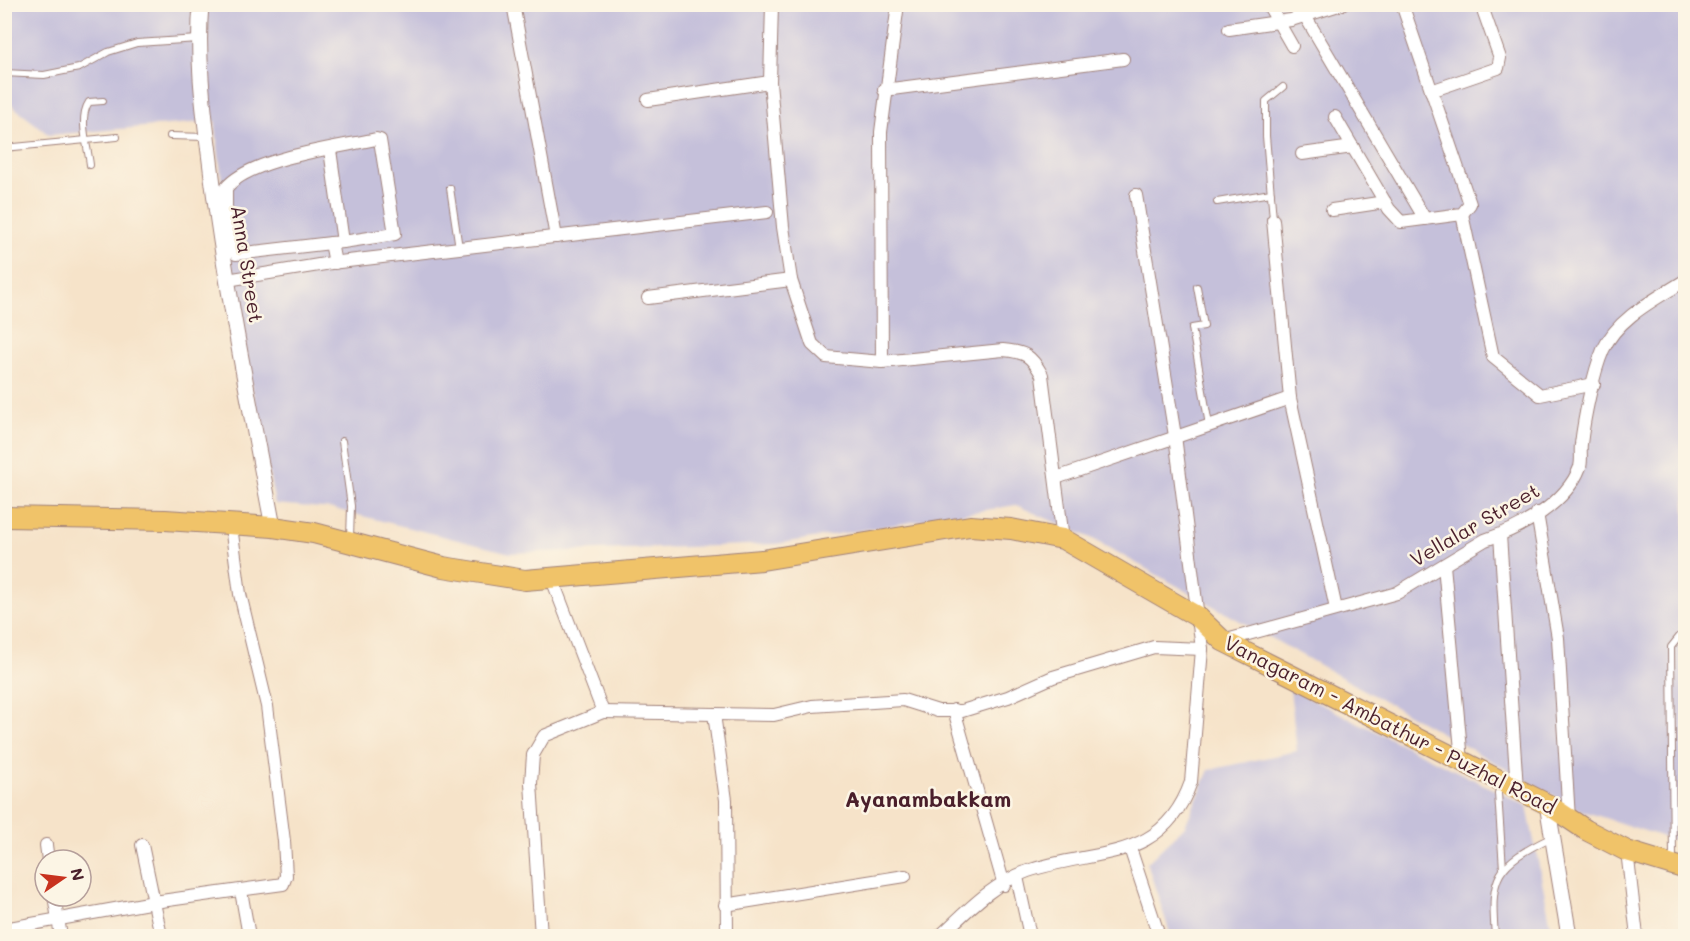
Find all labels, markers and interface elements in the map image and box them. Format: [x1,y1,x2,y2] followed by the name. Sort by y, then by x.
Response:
[226,203,270,324] street label: Anna Street
[1405,477,1544,572] street label: Vellalar Street
[1220,629,1561,819] street label: Vanagaram - Ambathur - Puzhal Road
[845,784,1011,813] district label: Ayanambakkam
[33,848,93,908] north arrow
[66,866,90,883] text: N

